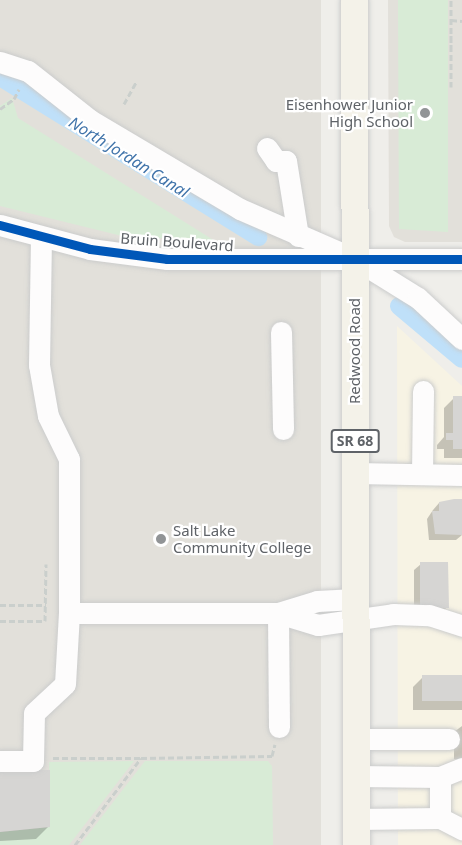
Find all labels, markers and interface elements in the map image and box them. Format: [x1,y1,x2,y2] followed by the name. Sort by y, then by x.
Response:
[286,95,413,130] place label: Eisenhower Junior High School
[418,106,432,120] marker: Eisenhower Junior High School
[66,112,192,202] water label: North Jordan Canal
[120,229,234,255] street label: Bruin Boulevard
[346,298,364,404] street label: Redwood Road
[330,430,380,452] road number: SR 68
[173,521,311,556] place label: Salt Lake Community College
[154,532,168,546] marker: Salt Lake Community College

